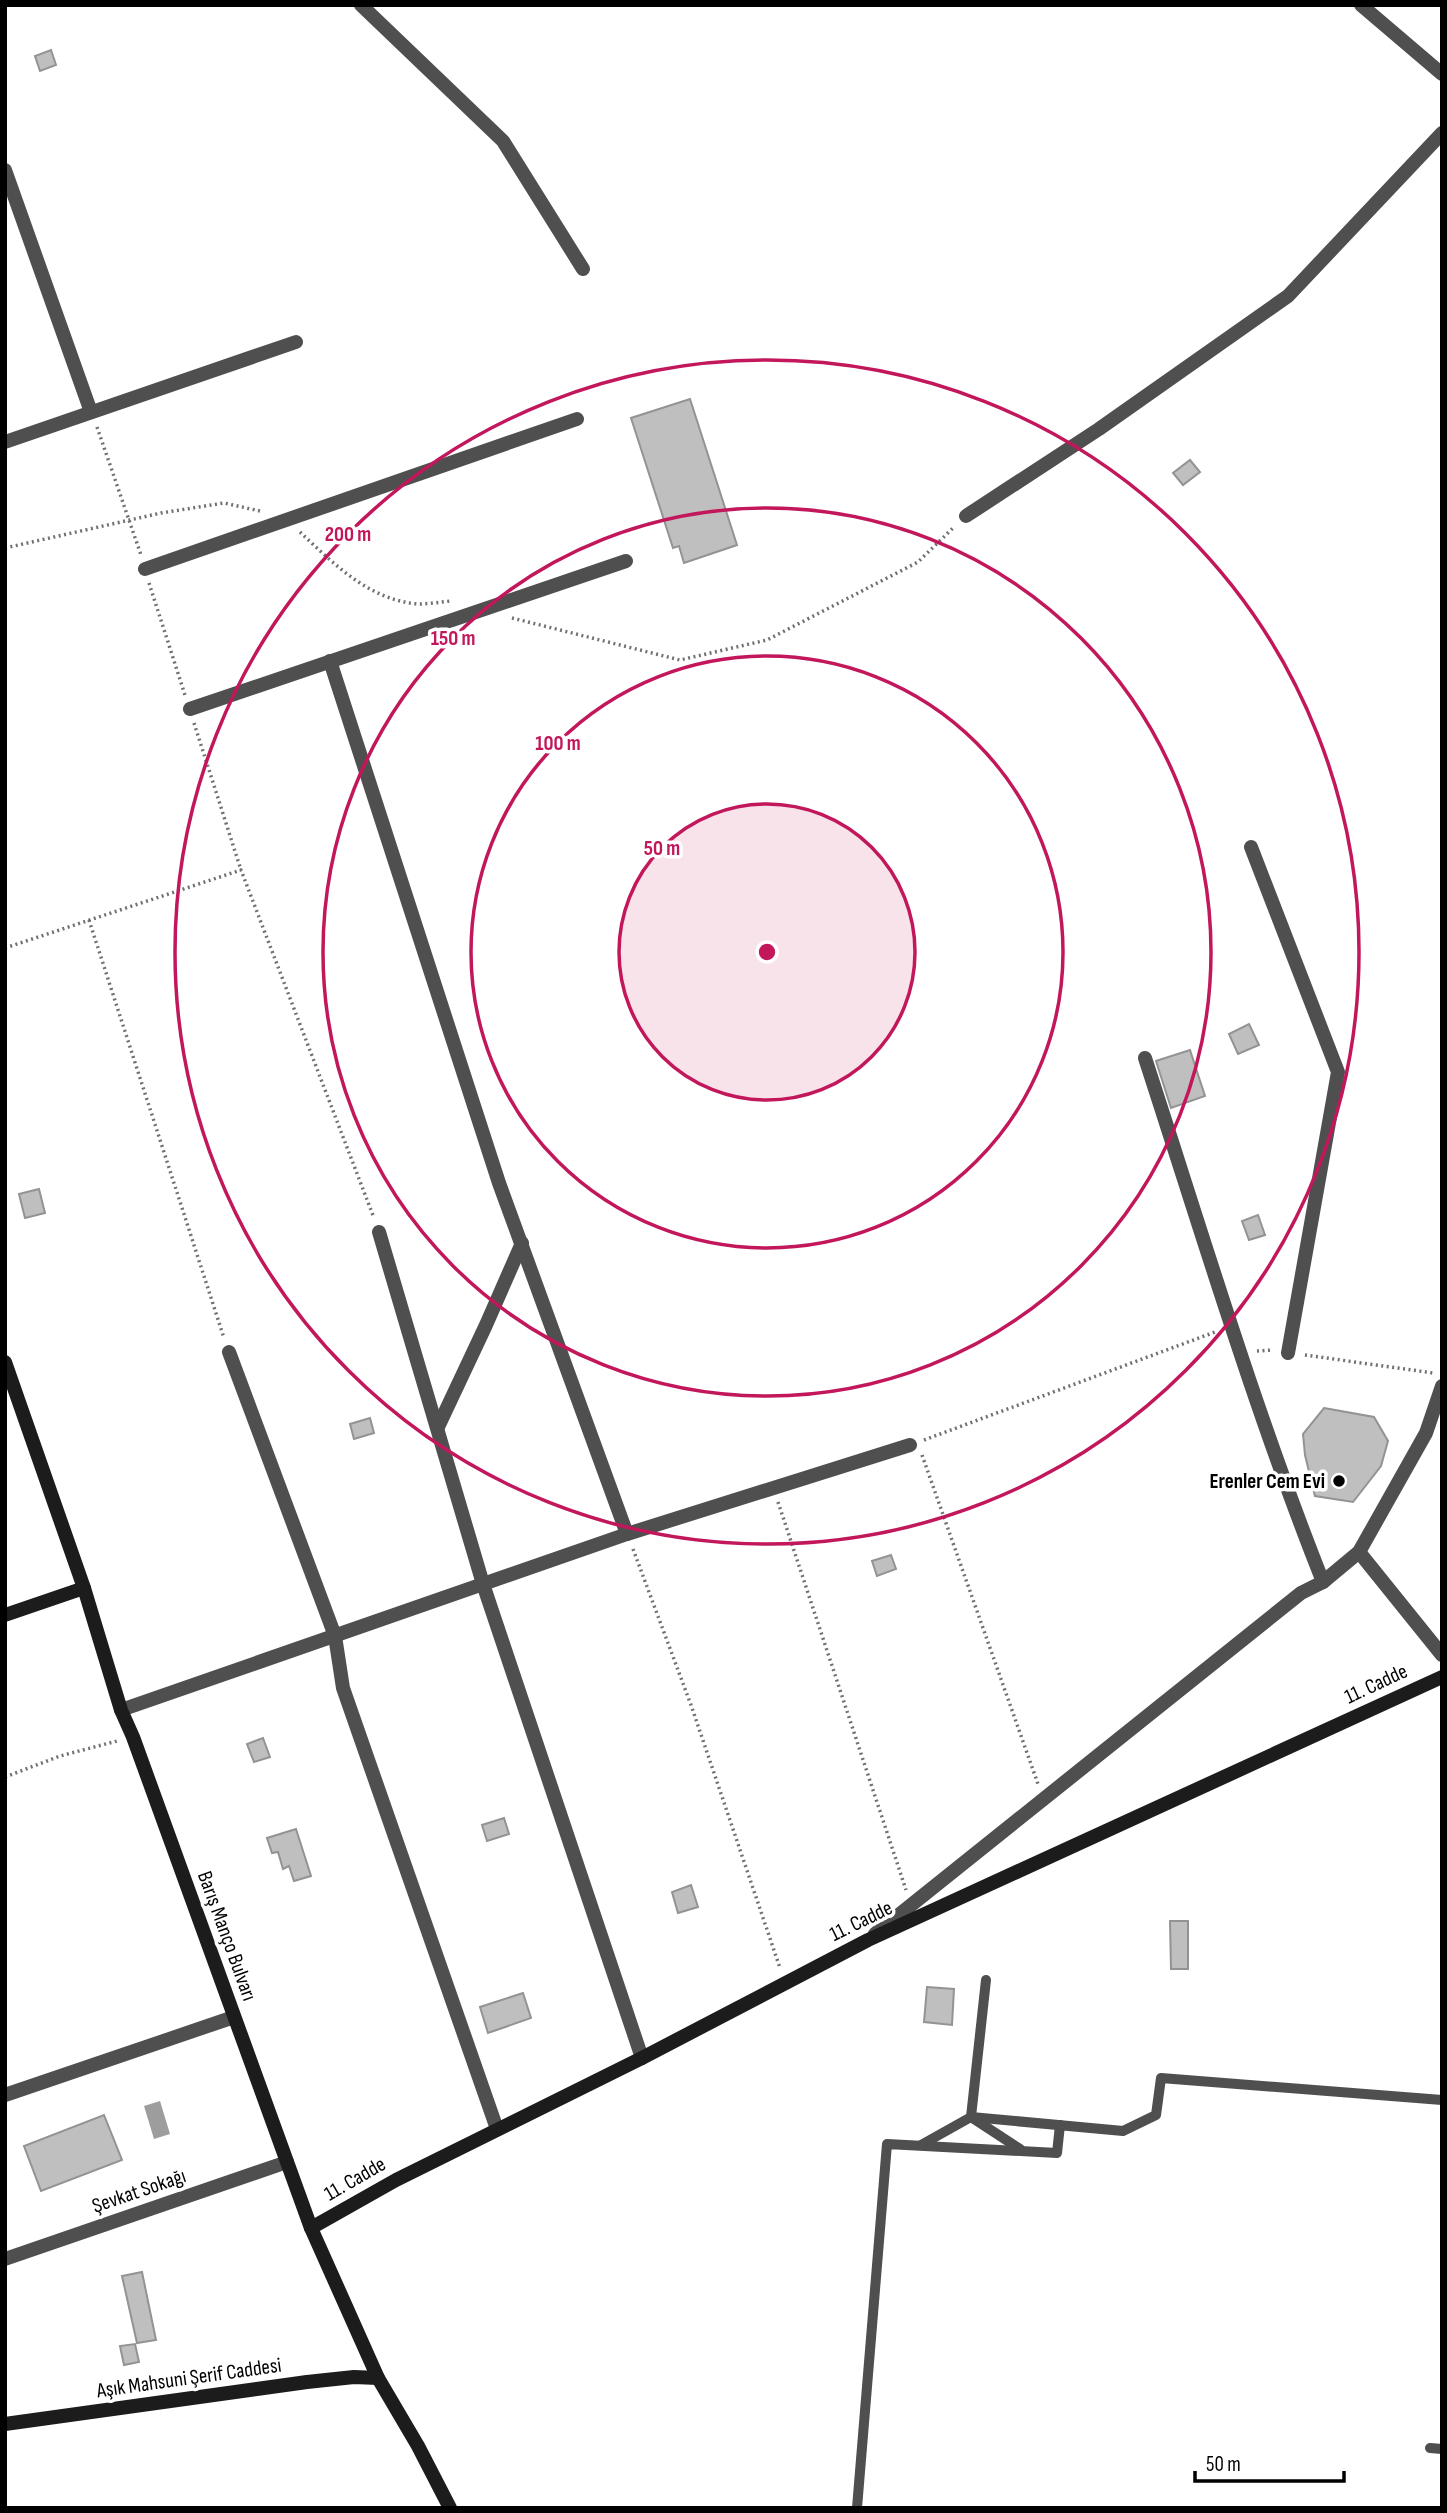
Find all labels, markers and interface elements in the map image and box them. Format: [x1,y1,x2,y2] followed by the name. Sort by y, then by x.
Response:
[325,522,371,547] text: 200 m
[431,626,475,651] text: 150 m
[535,731,581,756] text: 100 m
[644,836,680,861] text: 50 m
[755,940,779,964] centre of rings
[1209,1469,1325,1494] place label: Erenler Cem Evi
[1331,1473,1347,1489] marker: Erenler Cem Evi
[1341,1659,1411,1709] street label: 11. Cadde
[192,1868,262,2004] street label: Barış Manço Bulvarı
[826,1895,896,1947] street label: 11. Cadde
[320,2152,390,2206] street label: 11. Cadde
[89,2163,189,2219] street label: Şevkat Sokağı
[94,2353,283,2403] street label: Aşık Mahsuni Şerif Caddesi
[1195,2440,1344,2484] scale bar
[1206,2452,1241,2477] text: 50 m

